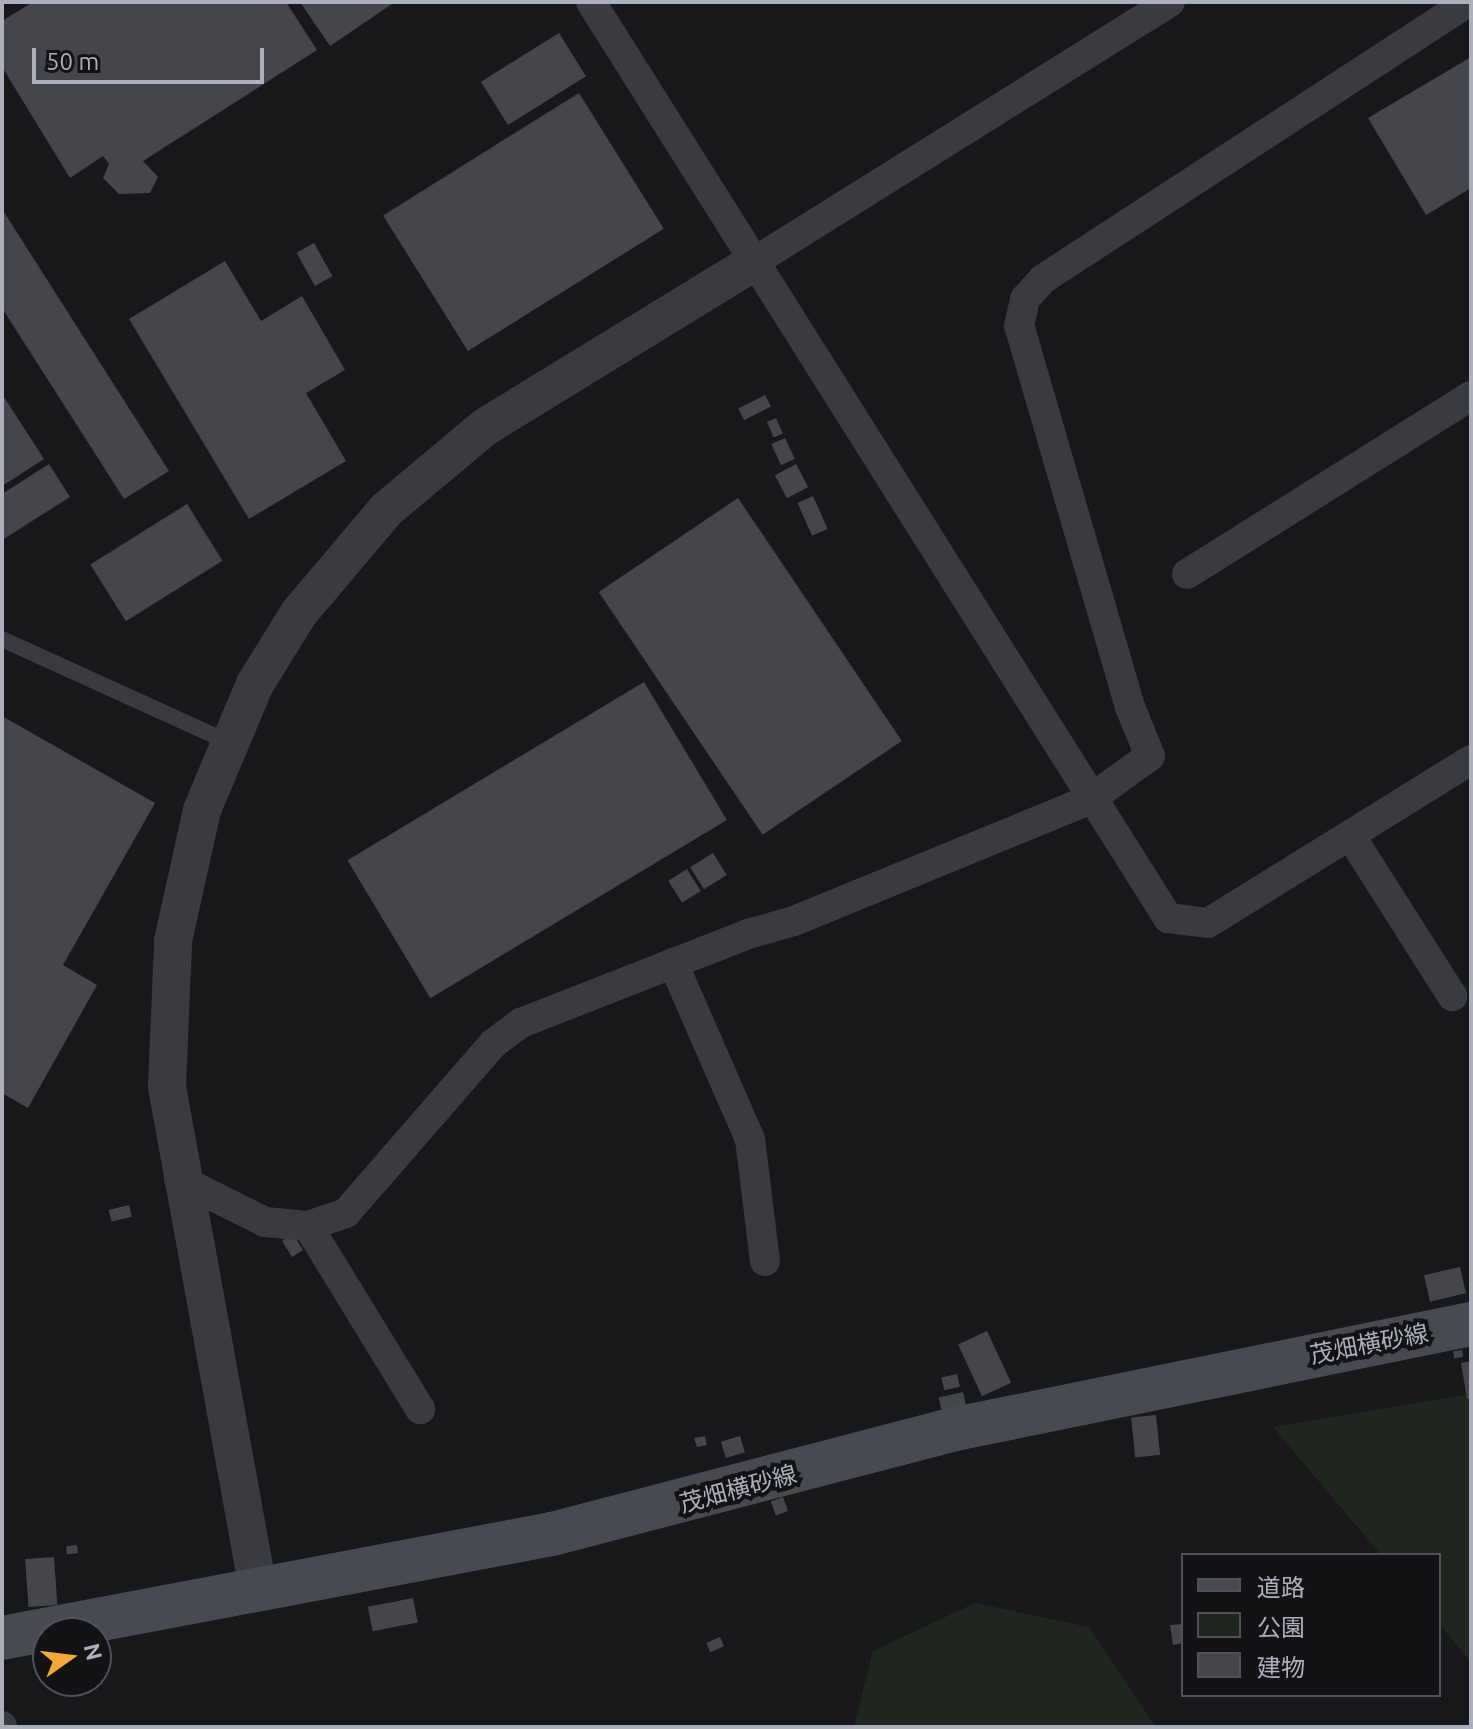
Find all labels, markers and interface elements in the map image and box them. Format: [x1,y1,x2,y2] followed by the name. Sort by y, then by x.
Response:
[36,32,268,82] scale bar
[46,48,99,75] text: 50 m
[1307,1318,1431,1370] street label: 茂畑横砂線
[676,1460,800,1518] street label: 茂畑横砂線
[1181,1553,1441,1697] legend
[1257,1574,1305,1601] text: 道路
[1257,1614,1305,1641] text: 公園
[32,1617,112,1697] north arrow
[80,1641,108,1663] text: N
[1257,1654,1305,1681] text: 建物

